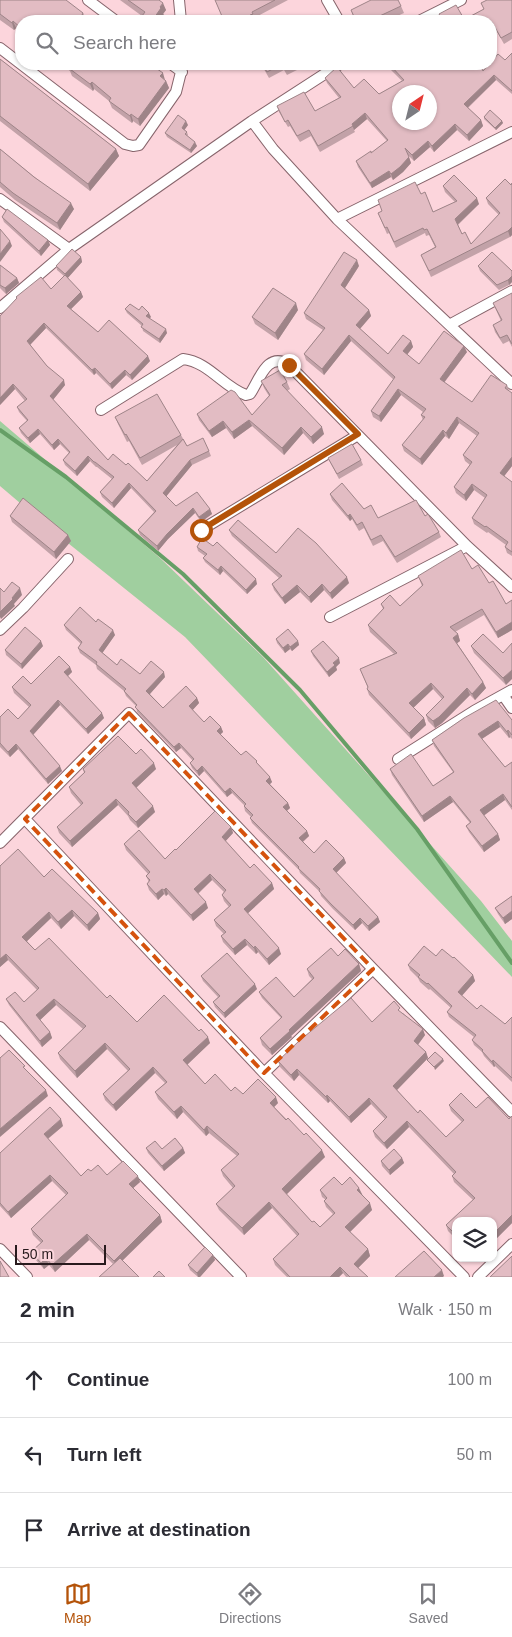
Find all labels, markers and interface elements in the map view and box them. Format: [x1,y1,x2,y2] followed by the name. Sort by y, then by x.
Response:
[15,15,497,70] search box
[33,29,61,57] icon: search
[73,32,177,53] text: Search here
[392,85,437,130] north arrow
[278,354,301,377] route end
[190,519,213,542] route start
[452,1217,497,1262] map controls
[452,1217,497,1262] button: layers
[15,1242,106,1265] scale bar
[22,1246,53,1262] text: 50 m
[20,1298,75,1321] text: 2 min
[398,1301,492,1318] text: Walk · 150 m
[20,1366,48,1394] icon: ahead
[67,1369,149,1390] text: Continue
[448,1371,492,1388] text: 100 m
[20,1441,48,1469] icon: left
[67,1444,142,1465] text: Turn left
[456,1446,492,1463] text: 50 m
[20,1516,48,1544] icon: arrive
[67,1519,251,1540] text: Arrive at destination
[64,1580,92,1626] tab: Map
[219,1580,281,1626] tab: Directions
[409,1580,448,1626] tab: Saved

